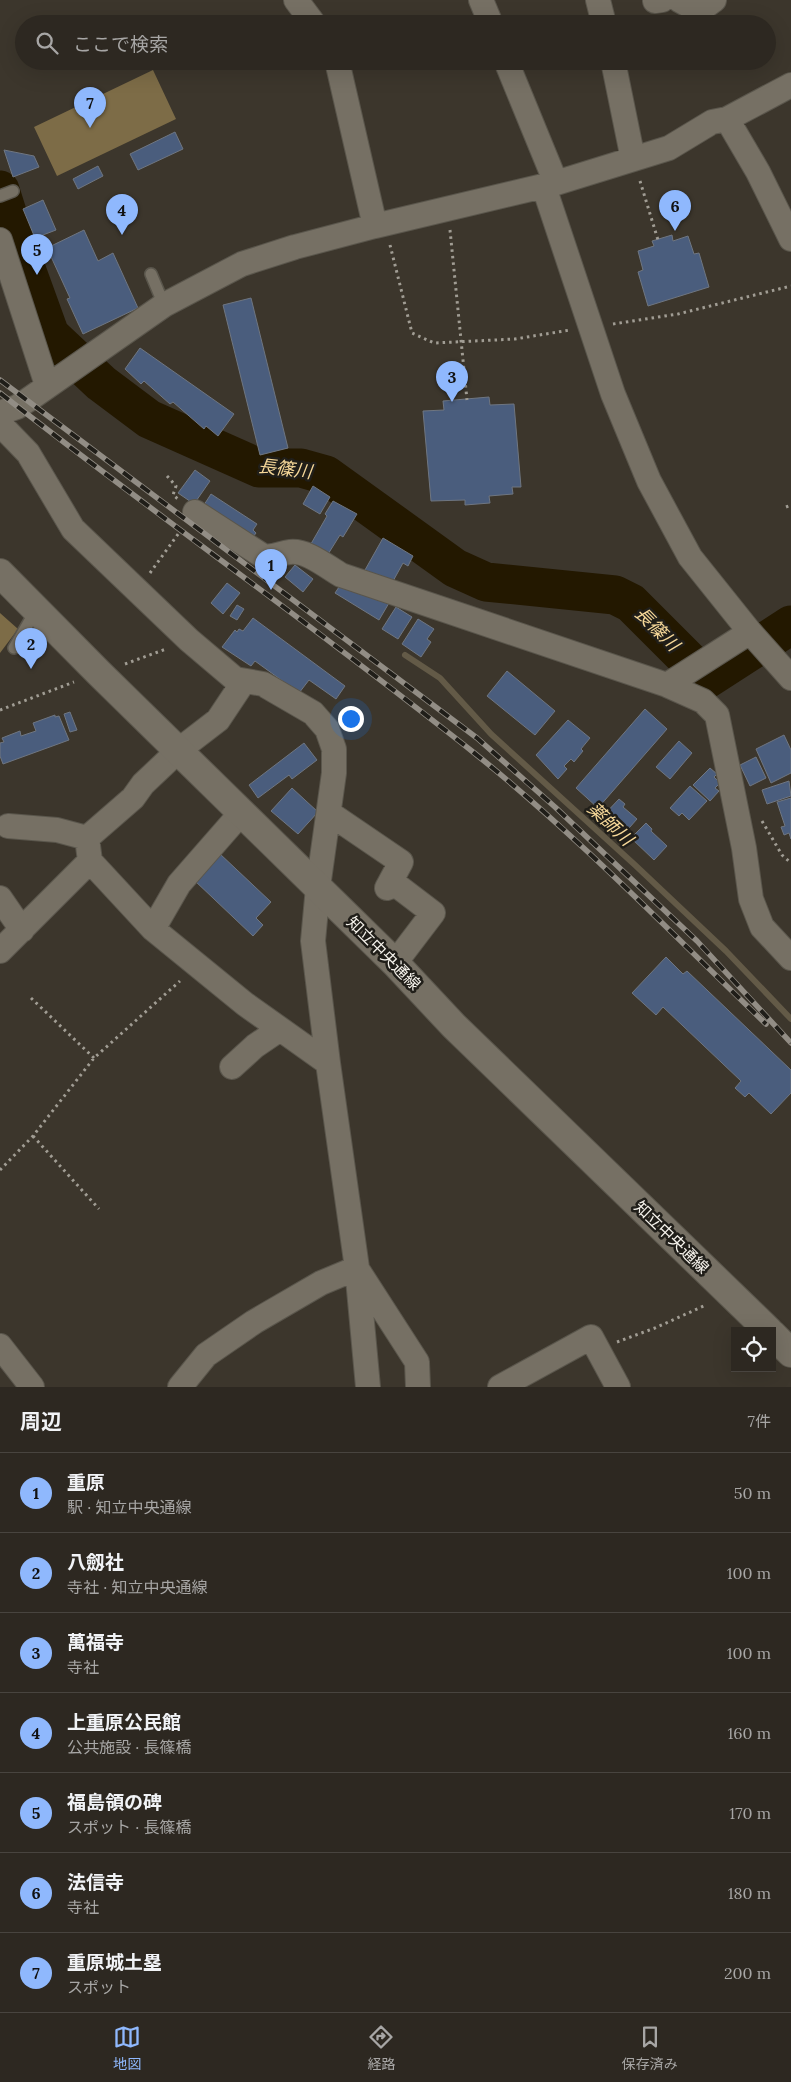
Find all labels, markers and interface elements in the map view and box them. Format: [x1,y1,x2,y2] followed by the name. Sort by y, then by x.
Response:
[15,15,776,70] search box
[33,29,61,57] icon: search
[73,32,168,56] text: ここで検索
[74,87,106,128] pin: 7
[659,190,691,231] pin: 6
[106,194,138,235] pin: 4
[21,234,53,275] pin: 5
[436,361,468,402] pin: 3
[257,454,315,483] water label: 長篠川
[255,549,287,590] pin: 1
[630,601,686,657] water label: 長篠川
[15,628,47,669] pin: 2
[338,706,364,732] your location
[583,797,639,852] water label: 薬師川
[343,912,425,994] street label: 知立中央通線
[631,1196,713,1278] street label: 知立中央通線
[731,1327,776,1372] map controls
[731,1327,776,1372] button: locate
[20,1408,62,1435] text: 周辺
[748,1411,771,1431] text: 7件
[67,1470,105,1494] text: 重原
[33,1483,39,1503] text: 1
[734,1483,771,1503] text: 50 m
[67,1497,191,1517] text: 駅 · 知立中央通線
[67,1550,124,1574] text: 八劔社
[32,1563,40,1583] text: 2
[727,1563,771,1583] text: 100 m
[67,1577,207,1597] text: 寺社 · 知立中央通線
[67,1630,124,1654] text: 萬福寺
[32,1643,40,1663] text: 3
[727,1643,771,1663] text: 100 m
[67,1657,99,1677] text: 寺社
[67,1710,181,1734] text: 上重原公民館
[32,1723,40,1743] text: 4
[727,1723,771,1743] text: 160 m
[67,1737,191,1757] text: 公共施設 · 長篠橋
[67,1790,162,1814] text: 福島領の碑
[32,1803,40,1823] text: 5
[729,1803,771,1823] text: 170 m
[67,1817,191,1837] text: スポット · 長篠橋
[67,1870,124,1894] text: 法信寺
[31,1883,41,1903] text: 6
[728,1883,771,1903] text: 180 m
[67,1897,99,1917] text: 寺社
[67,1950,162,1974] text: 重原城土塁
[32,1963,40,1983] text: 7
[724,1963,771,1983] text: 200 m
[67,1977,131,1997] text: スポット
[113,2023,141,2073] tab: 地図
[367,2023,395,2073] tab: 経路
[622,2023,678,2073] tab: 保存済み

